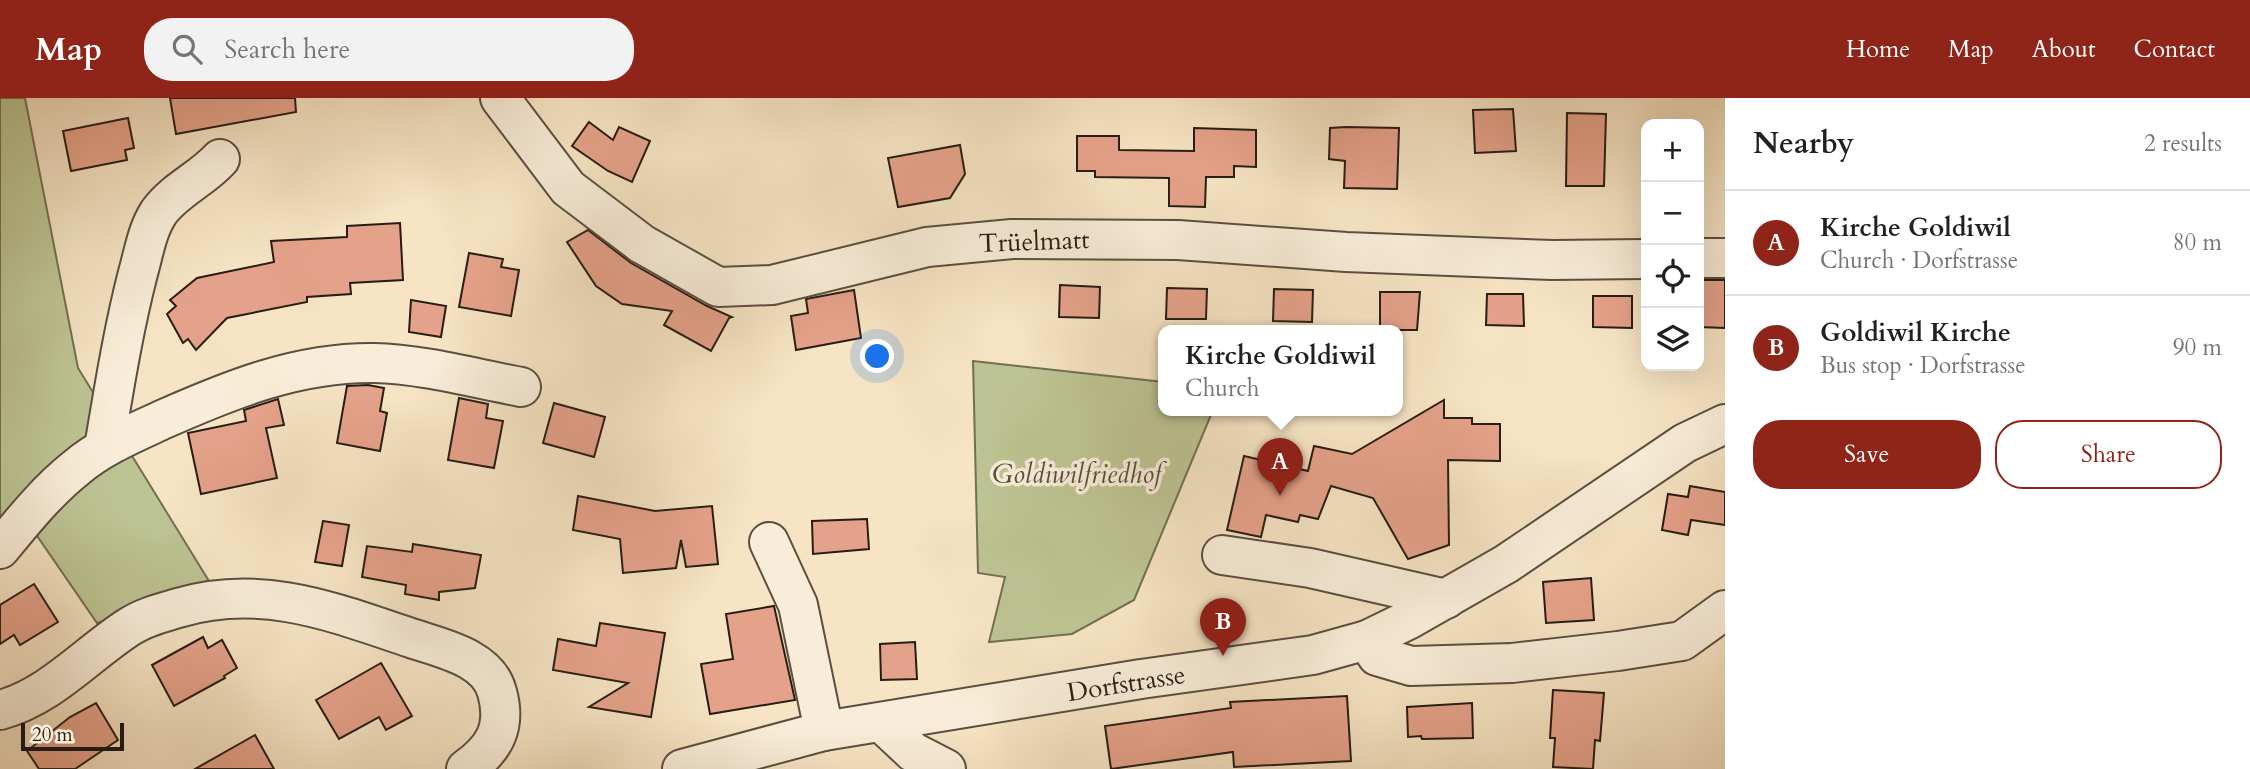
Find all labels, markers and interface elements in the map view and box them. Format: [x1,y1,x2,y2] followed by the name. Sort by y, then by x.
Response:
[144,18,634,81] search box
[35,27,102,72] text: Map
[168,30,206,68] icon: search
[224,32,350,67] text: Search here
[1846,33,1910,66] text: Home
[1948,33,1994,66] text: Map
[2032,33,2096,66] text: About
[2134,33,2215,66] text: Contact
[1641,119,1704,371] map controls
[1641,119,1704,182] button: +
[1753,123,1854,164] text: Nearby
[2144,128,2222,159] text: 2 results
[1641,182,1704,245] button: −
[1820,210,2011,245] text: Kirche Goldiwil
[978,222,1090,261] street label: Trüelmatt
[1767,227,1785,258] text: A
[2173,227,2222,258] text: 80 m
[1641,245,1704,308] button: locate
[1820,245,2018,276] text: Church · Dorfstrasse
[1641,308,1704,371] button: layers
[1820,315,2011,350] text: Goldiwil Kirche
[1158,325,1403,416] popup
[1768,332,1784,363] text: B
[2173,332,2222,363] text: 90 m
[1185,338,1376,373] text: Kirche Goldiwil
[860,339,894,373] your location
[1820,350,2026,381] text: Bus stop · Dorfstrasse
[1185,373,1259,404] text: Church
[1753,420,1981,489] button: Save
[1995,420,2222,489] button: Share
[1257,438,1303,496] pin: A
[992,457,1167,492] park label: Goldiwilfriedhof
[1200,598,1246,656] pin: B
[1064,657,1188,710] street label: Dorfstrasse
[21,720,124,752] scale bar
[32,722,73,748] text: 20 m

